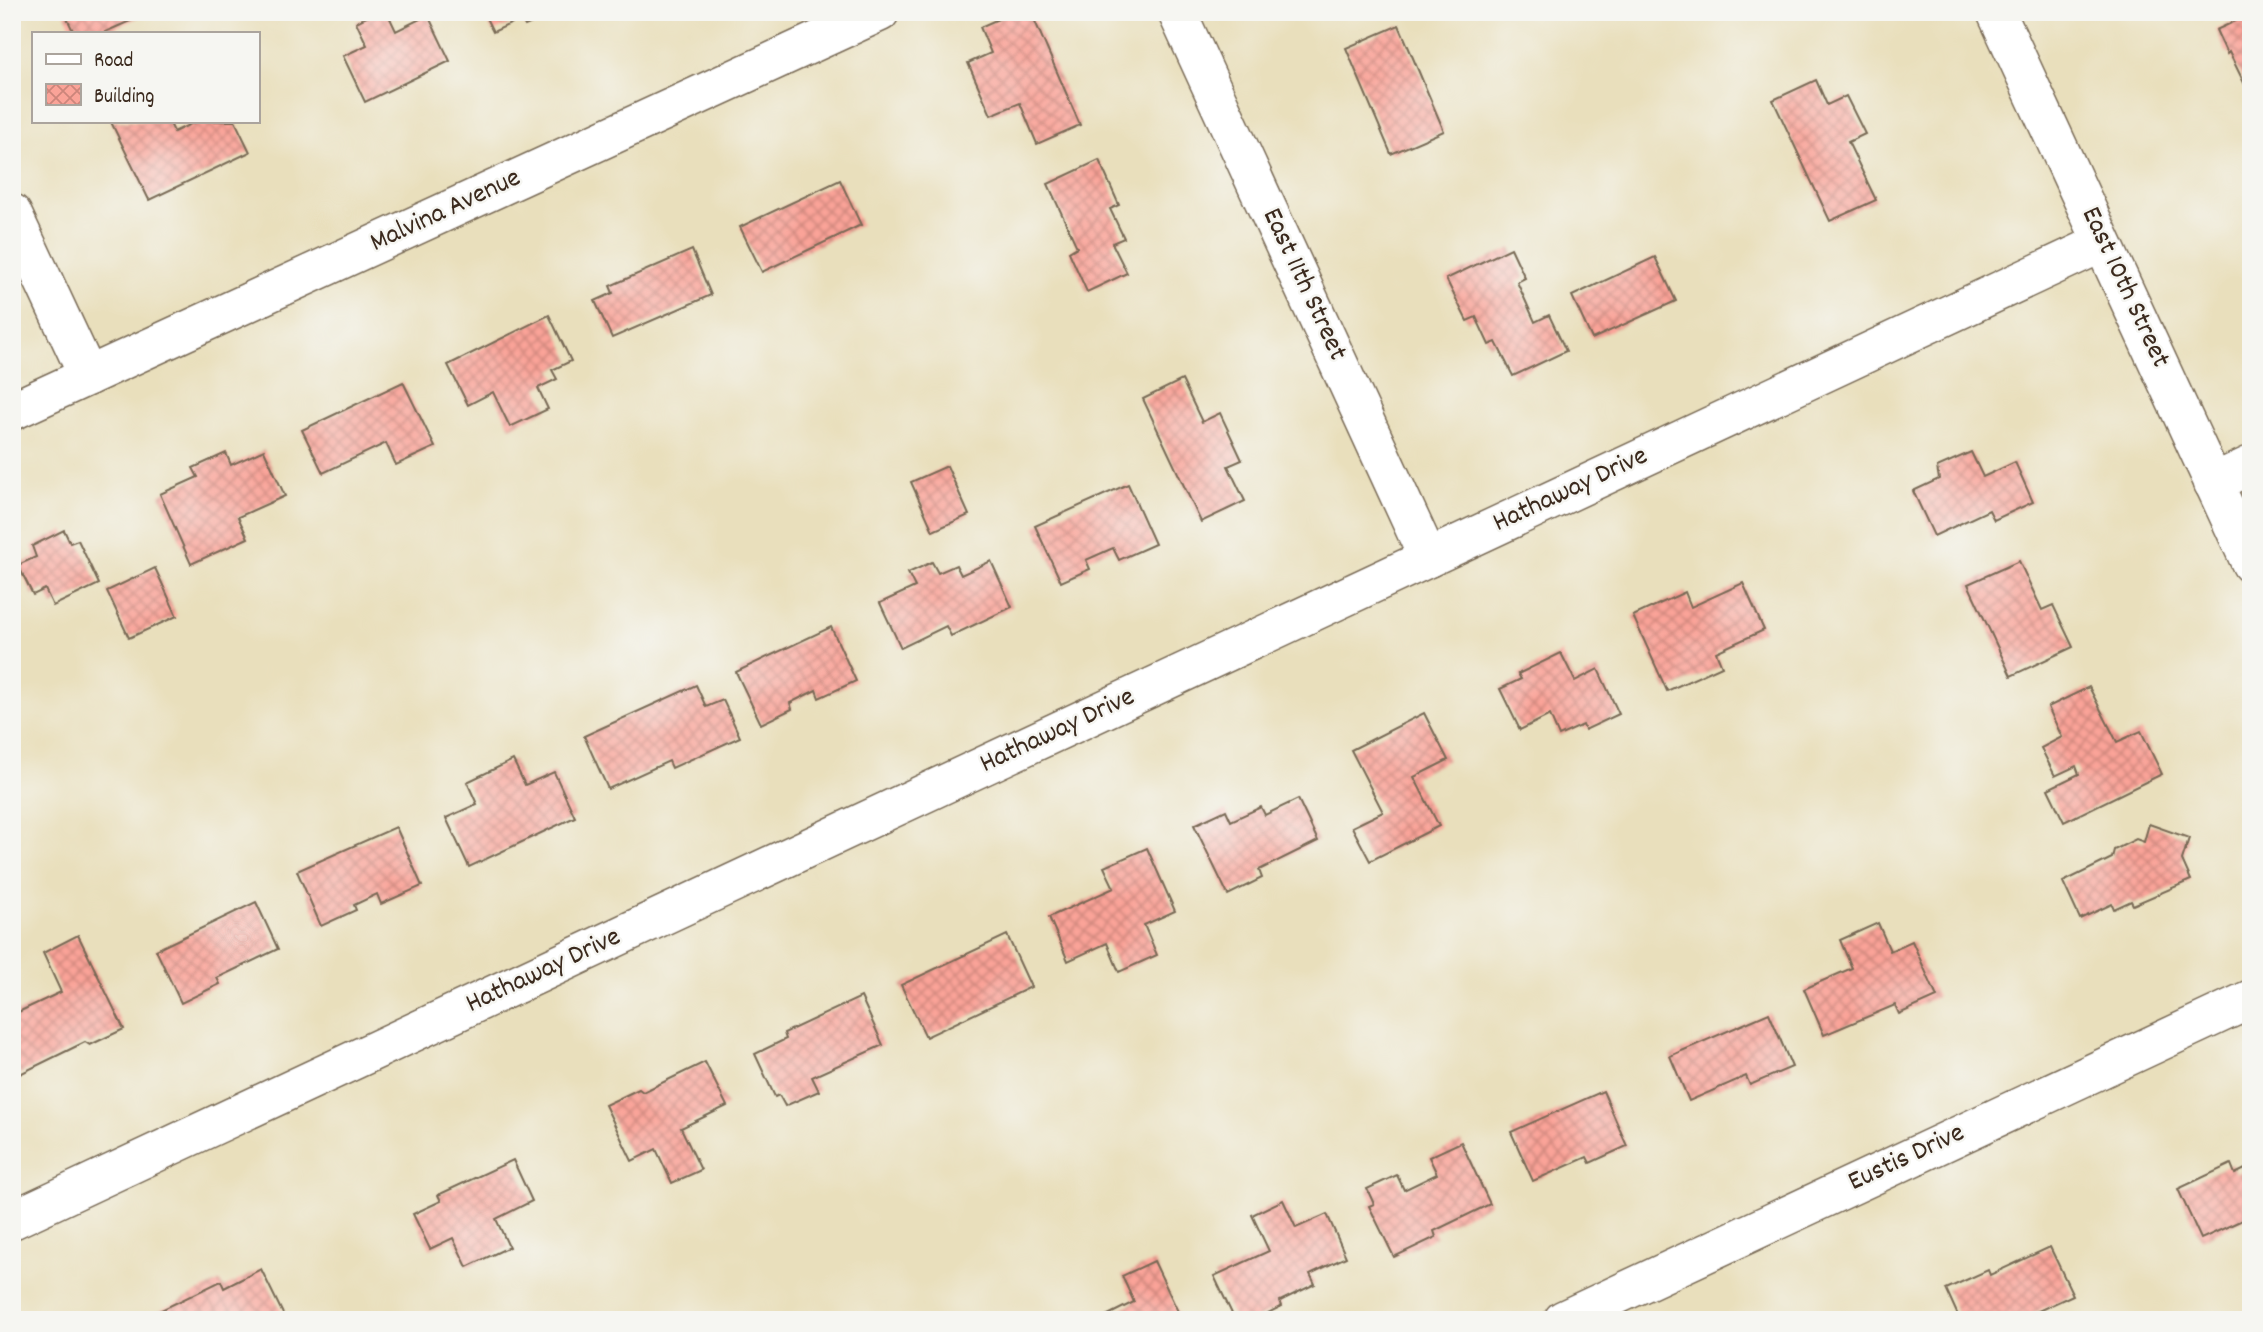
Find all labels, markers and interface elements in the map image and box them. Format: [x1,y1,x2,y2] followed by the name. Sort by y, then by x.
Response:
[32,32,259,122] legend
[94,47,133,77] text: Road
[94,83,154,113] text: Building
[364,160,528,264] street label: Malvina Avenue
[2069,201,2179,375] street label: East 10th Street
[1250,202,1356,368] street label: East 11th Street
[1487,438,1655,544] street label: Hathaway Drive
[974,679,1142,785] street label: Hathaway Drive
[460,919,628,1025] street label: Hathaway Drive
[1842,1115,1972,1203] street label: Eustis Drive

